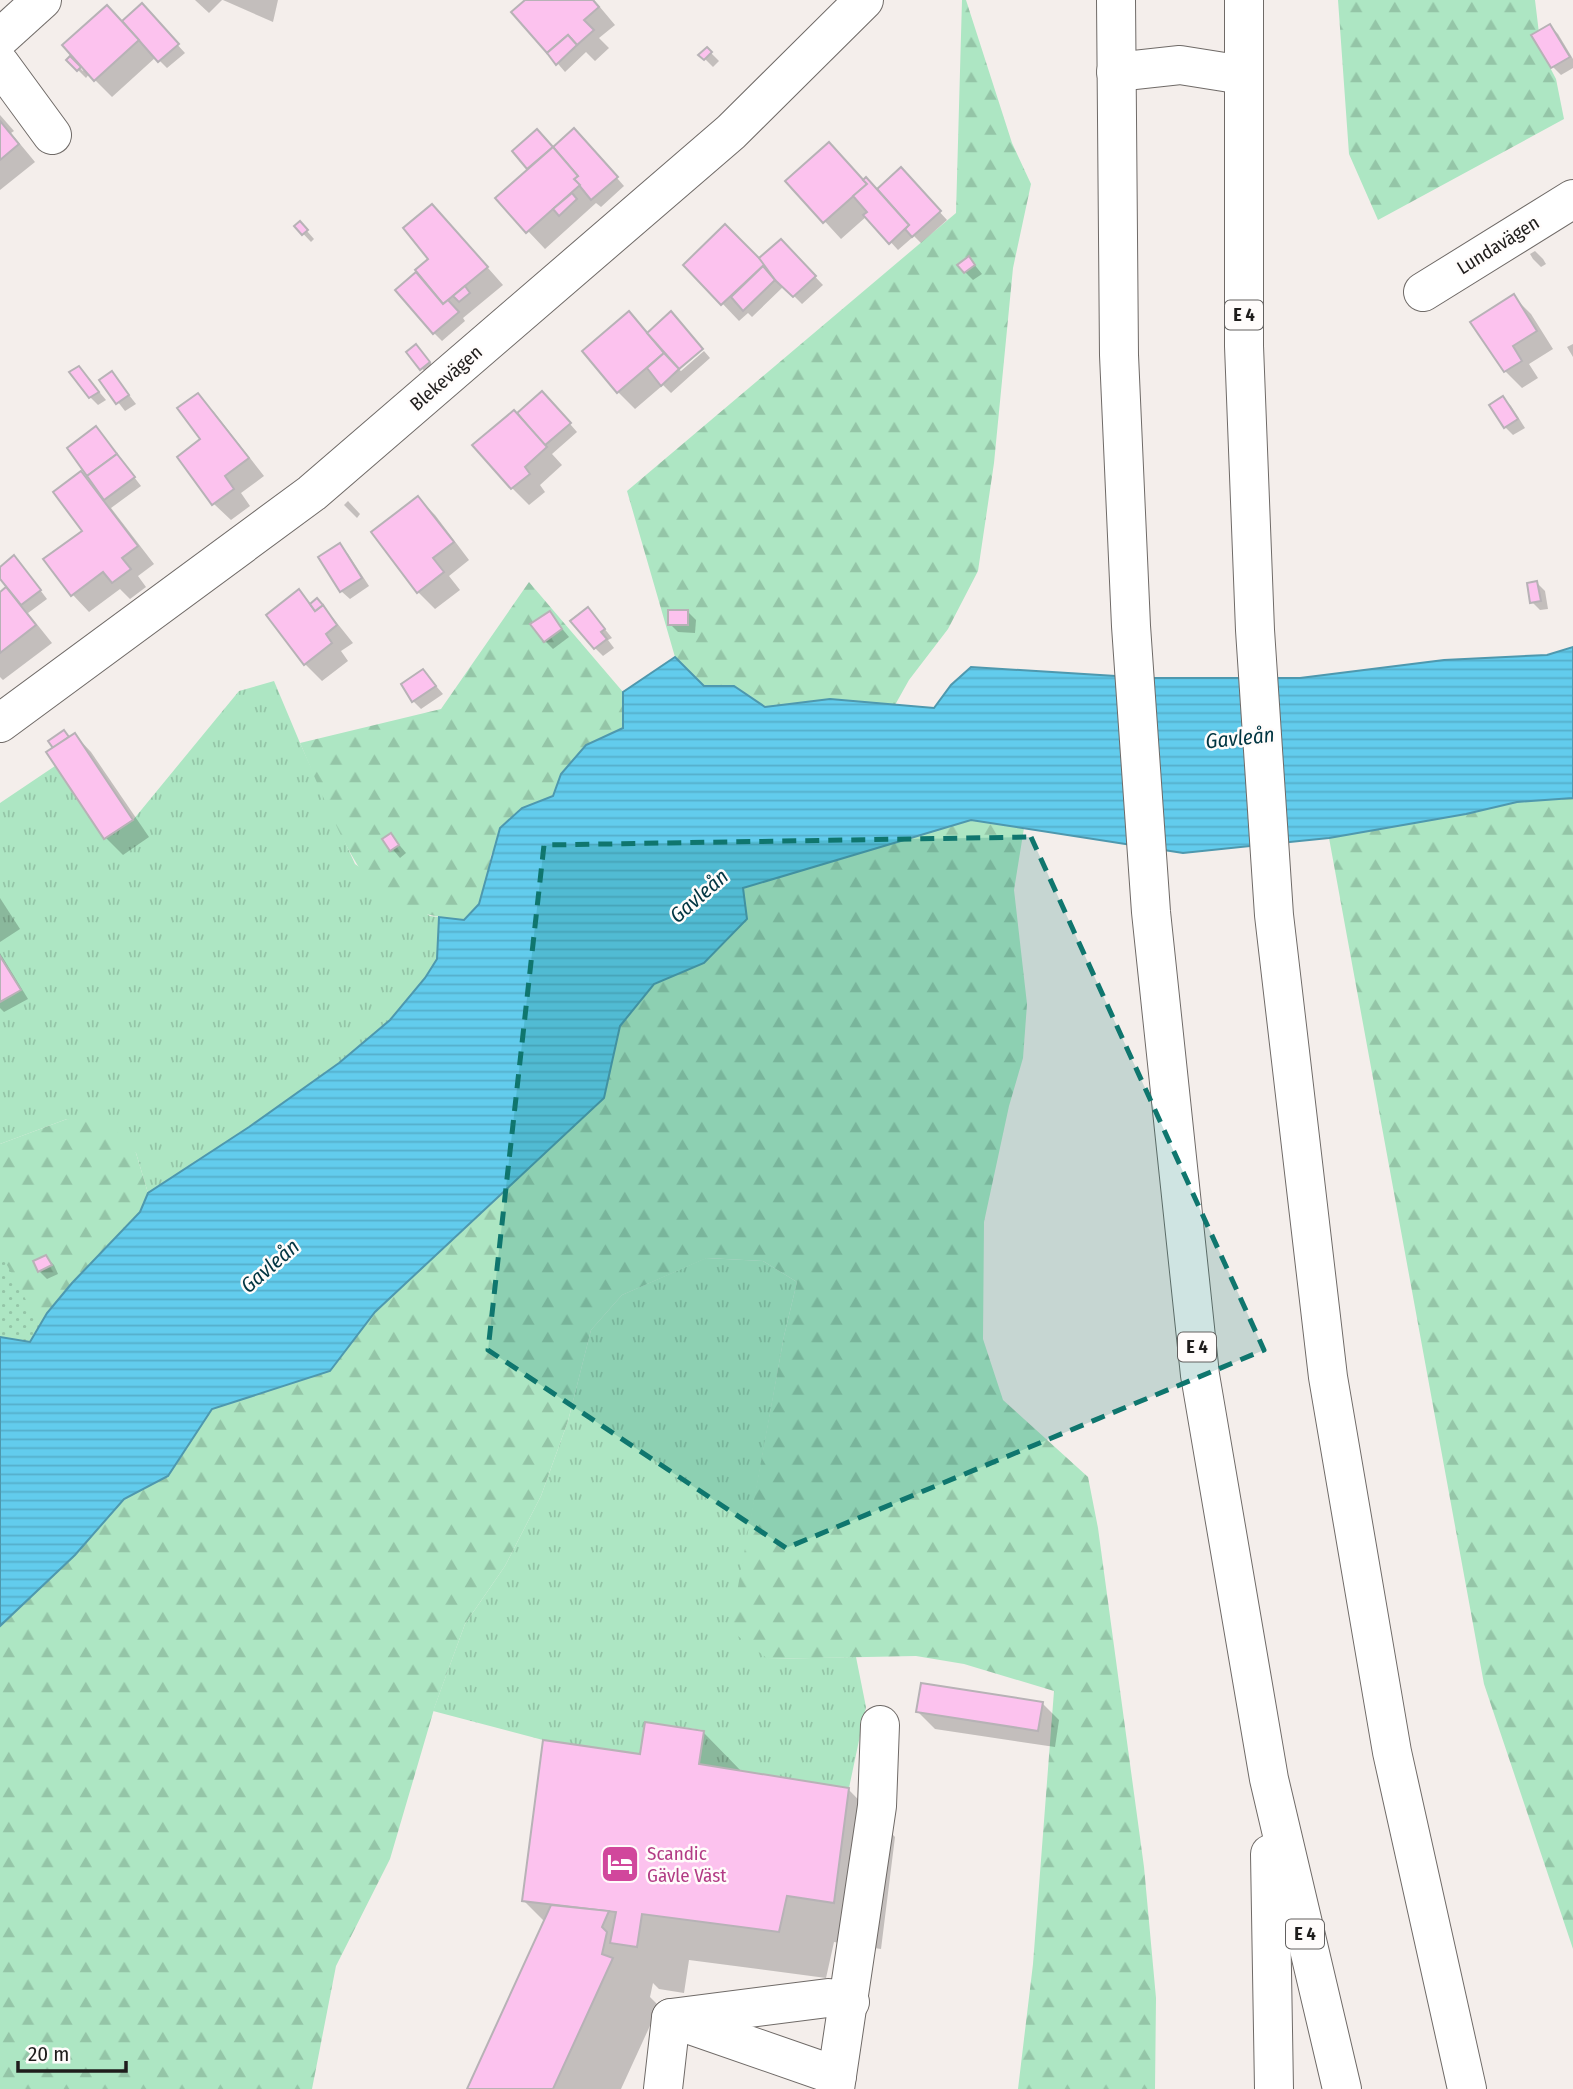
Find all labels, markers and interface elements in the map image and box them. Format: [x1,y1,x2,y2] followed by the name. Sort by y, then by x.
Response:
[1453,211,1543,279] street label: Lundavägen
[1225,300,1263,330] road number: E 4
[405,340,487,416] street label: Blekevägen
[1204,721,1276,755] water label: Gavleån
[664,863,734,929] water label: Gavleån
[235,1233,305,1299] water label: Gavleån
[1178,1332,1216,1362] road number: E 4
[647,1842,727,1887] place label: Scandic Gävle Väst
[599,1843,641,1885] hotel icon: Scandic Gävle Väst
[1286,1920,1324,1948] road number: E 4
[18,2030,126,2074] scale bar
[28,2041,69,2067] text: 20 m

